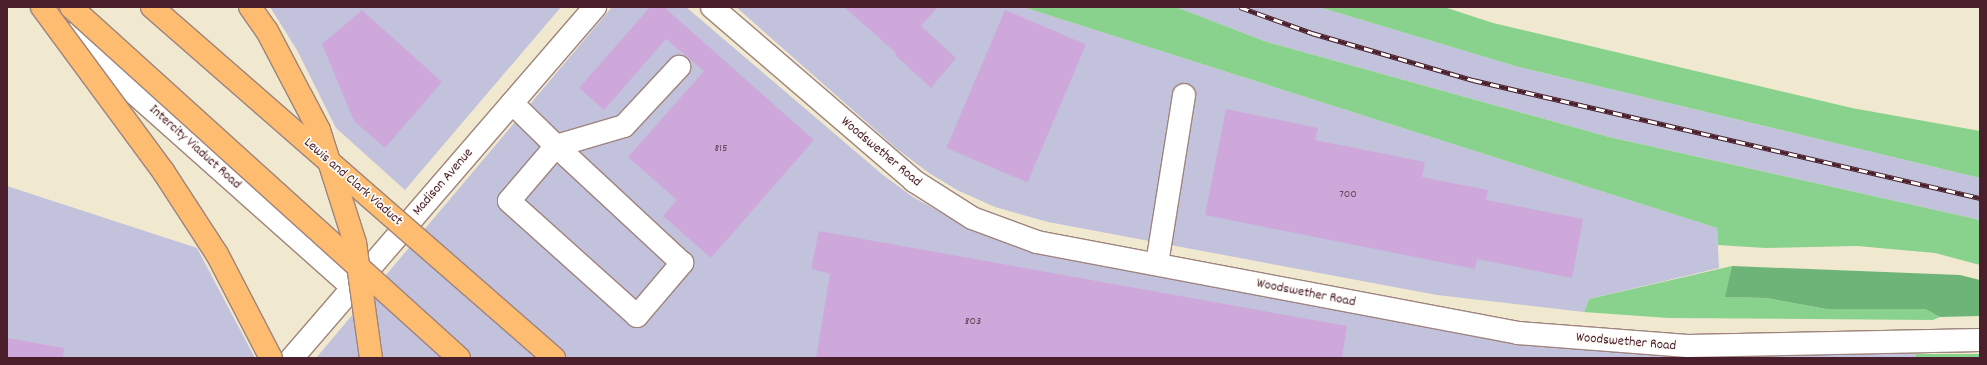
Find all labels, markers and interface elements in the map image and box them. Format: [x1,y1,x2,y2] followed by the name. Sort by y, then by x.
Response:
[145,101,245,193] street label: Intercity Viaduct Road
[837,113,925,191] street label: Woodswether Road
[300,134,406,230] street label: Lewis and Clark Viaduct
[715,142,727,156] house number: 815
[409,145,477,219] street label: Madison Avenue
[1339,188,1357,202] house number: 700
[1255,275,1357,311] street label: Woodswether Road
[965,315,981,329] house number: 803
[1575,329,1677,355] street label: Woodswether Road

